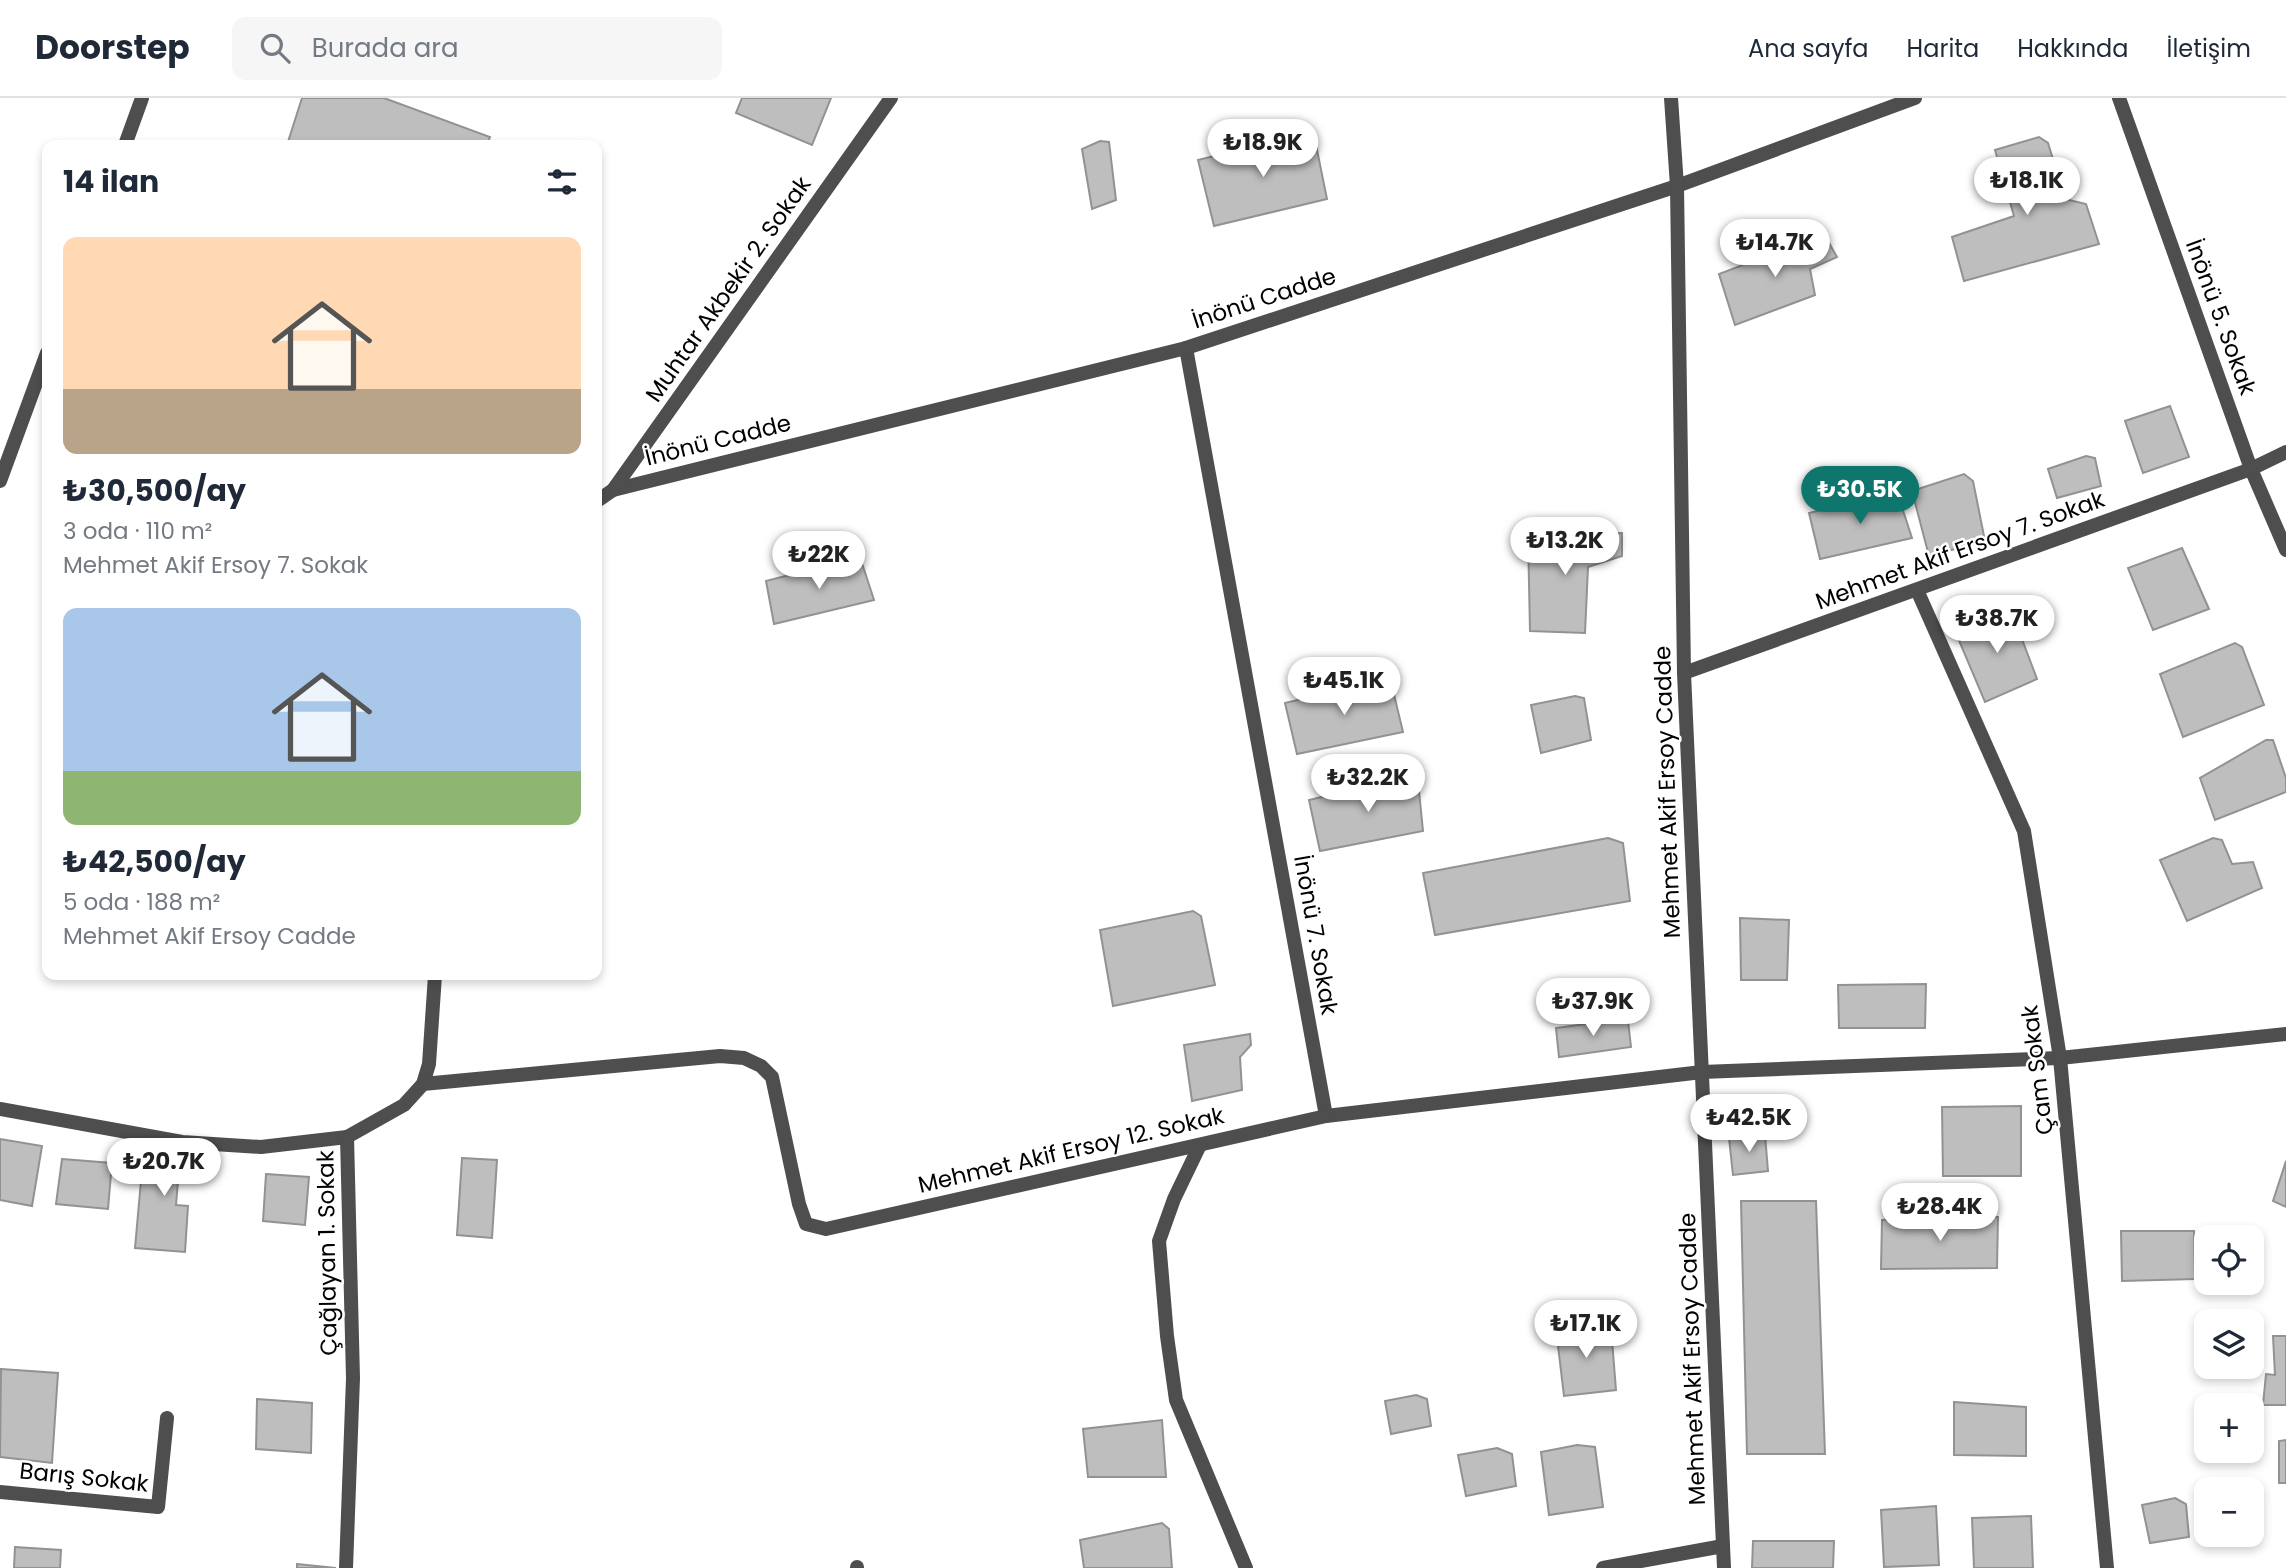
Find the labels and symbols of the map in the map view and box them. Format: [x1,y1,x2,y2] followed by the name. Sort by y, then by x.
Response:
[1206,120,1320,179] pin: ₺18.9K
[1970,158,2084,217] pin: ₺18.1K
[638,170,818,408] street label: Muhtar Akbekir 2. Sokak
[1718,220,1832,279] pin: ₺14.7K
[2178,235,2264,399] street label: İnönü 5. Sokak
[1188,260,1340,336] street label: İnönü Cadde
[642,406,794,474] street label: İnönü Cadde
[1803,466,1917,526] pin: ₺30.5K
[1811,483,2109,617] street label: Mehmet Akif Ersoy 7. Sokak
[1508,518,1622,577] pin: ₺13.2K
[778,532,860,591] pin: ₺22K
[1940,596,2054,655] pin: ₺38.7K
[1646,645,1688,939] street label: Mehmet Akif Ersoy Cadde
[1287,658,1401,717] pin: ₺45.1K
[1311,754,1425,814] pin: ₺32.2K
[1286,853,1346,1018] street label: İnönü 7. Sokak
[1536,978,1650,1038] pin: ₺37.9K
[2013,1003,2061,1137] street label: Çam Sokak
[1692,1094,1806,1154] pin: ₺42.5K
[915,1099,1227,1201] street label: Mehmet Akif Ersoy 12. Sokak
[107,1138,221,1198] pin: ₺20.7K
[309,1150,345,1356] street label: Çağlayan 1. Sokak
[1883,1184,1997,1243] pin: ₺28.4K
[1671,1212,1713,1506] street label: Mehmet Akif Ersoy Cadde
[1529,1300,1643,1360] pin: ₺17.1K
[18,1454,150,1500] street label: Barış Sokak

